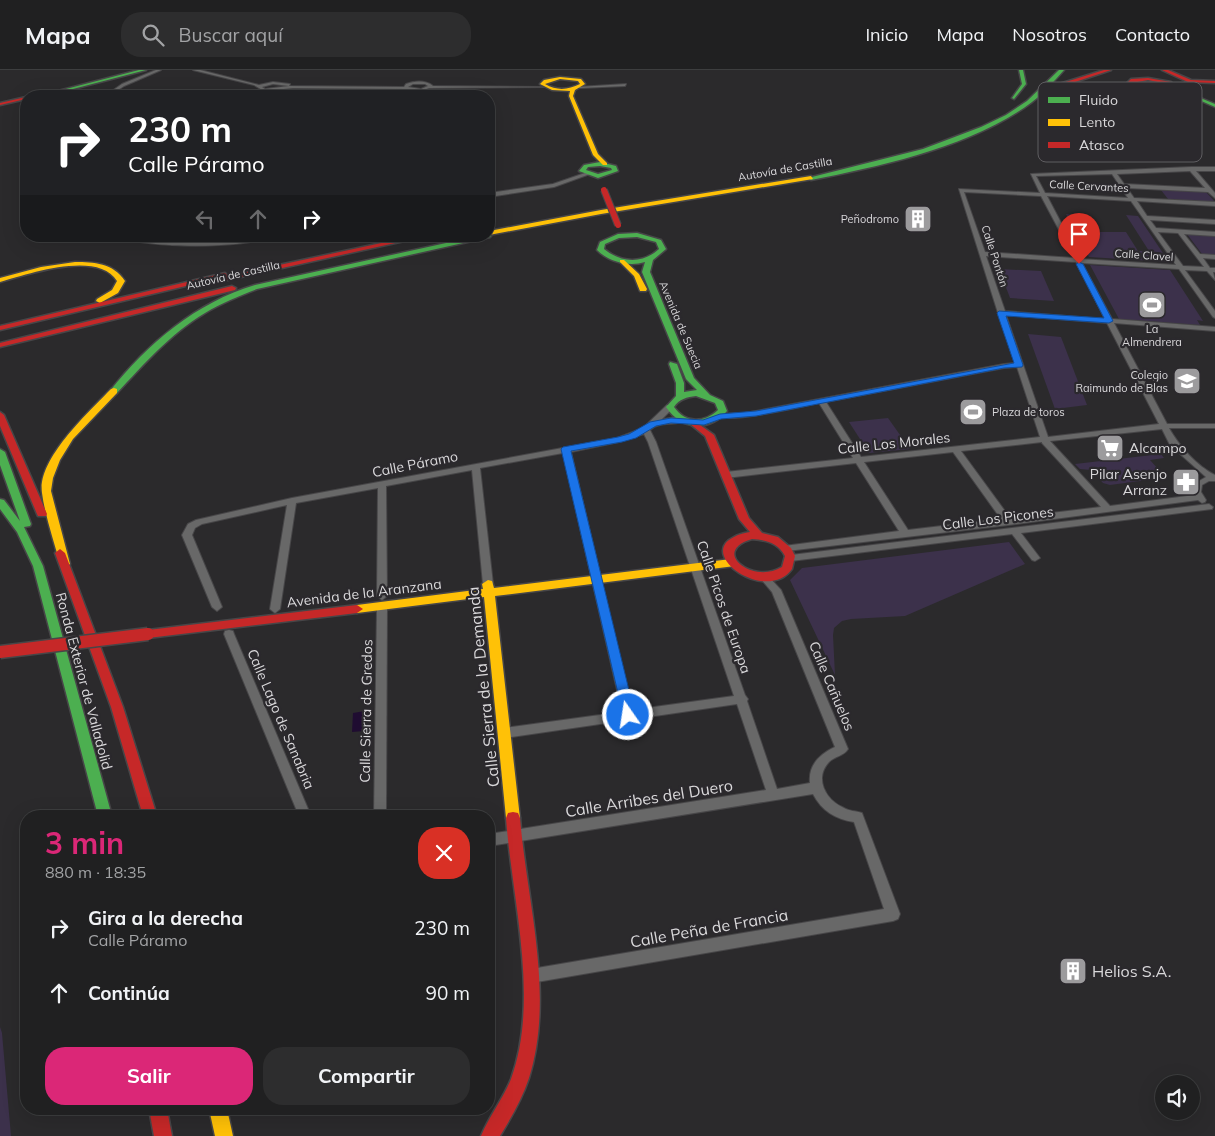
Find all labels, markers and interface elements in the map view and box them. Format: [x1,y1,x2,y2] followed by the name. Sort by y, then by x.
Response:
[121,12,471,57] search box
[25,20,91,50] text: Mapa
[139,21,167,49] icon: search
[179,23,283,47] text: Buscar aquí
[865,23,908,46] text: Inicio
[936,23,984,46] text: Mapa
[1012,23,1087,46] text: Nosotros
[1115,23,1190,46] text: Contacto
[1038,82,1202,162] legend
[1079,91,1118,109] text: Fluido
[128,107,232,151] text: 230 m
[45,110,110,175] icon: right
[1079,113,1115,131] text: Lento
[1079,136,1124,154] text: Atasco
[128,150,265,178] text: Calle Páramo
[737,154,833,184] street label: Autovía de Castilla
[1049,177,1129,195] street label: Calle Cervantes
[903,204,933,234] building icon: Peñodromo
[191,205,219,233] icon: left
[244,205,272,233] icon: ahead
[297,205,325,233] icon: right
[841,212,899,226] place label: Peñodromo
[1058,213,1100,264] pin
[1065,220,1093,248] icon: arrive
[978,223,1012,289] street label: Calle Pontón
[1114,246,1174,264] street label: Calle Clavel
[185,257,281,293] street label: Autovía de Castilla
[656,279,706,371] street label: Avenida de Suecia
[1137,290,1167,320] sports icon: La Almendrera
[1122,322,1182,349] place label: La Almendrera
[1172,366,1202,396] school or university icon: Colegio Raimundo de Blas
[1075,368,1168,395] place label: Colegio Raimundo de Blas
[958,397,988,427] sports icon: Plaza de toros
[992,405,1065,419] place label: Plaza de toros
[837,428,951,458] street label: Calle Los Morales
[1095,433,1125,463] supermarket icon: Alcampo
[1129,439,1187,457] place label: Alcampo
[371,447,459,481] street label: Calle Páramo
[1090,465,1167,499] place label: Pilar Asenjo Arranz
[1171,467,1201,497] pharmacy icon: Pilar Asenjo Arranz
[941,502,1055,534] street label: Calle Los Picones
[693,538,755,676] street label: Calle Picos de Europa
[285,575,443,611] street label: Avenida de la Aranzana
[463,586,503,788] street label: Calle Sierra de la Demanda
[52,590,116,772] street label: Ronda Exterior de Valladolid
[805,638,859,734] street label: Calle Cañuelos
[356,639,376,783] street label: Calle Sierra de Gredos
[243,646,319,792] street label: Calle Lago de Sanabria
[601,688,653,740] position arrow
[564,775,734,821] street label: Calle Arribes del Duero
[45,824,124,862] text: 3 min
[418,827,470,879] button: close
[45,862,146,882] text: 880 m · 18:35
[628,904,790,952] street label: Calle Peña de Francia
[88,906,243,930] text: Gira a la derecha
[45,914,73,942] icon: right
[414,916,470,940] text: 230 m
[88,930,187,950] text: Calle Páramo
[1058,956,1088,986] building icon: Helios S.A.
[1092,961,1171,981] place label: Helios S.A.
[45,979,73,1007] icon: ahead
[88,981,170,1005] text: Continúa
[426,981,470,1005] text: 90 m
[45,1047,253,1105] button: Salir
[263,1047,470,1105] button: Compartir
[1155,1075,1200,1120] map controls
[1155,1075,1200,1120] button: sound

